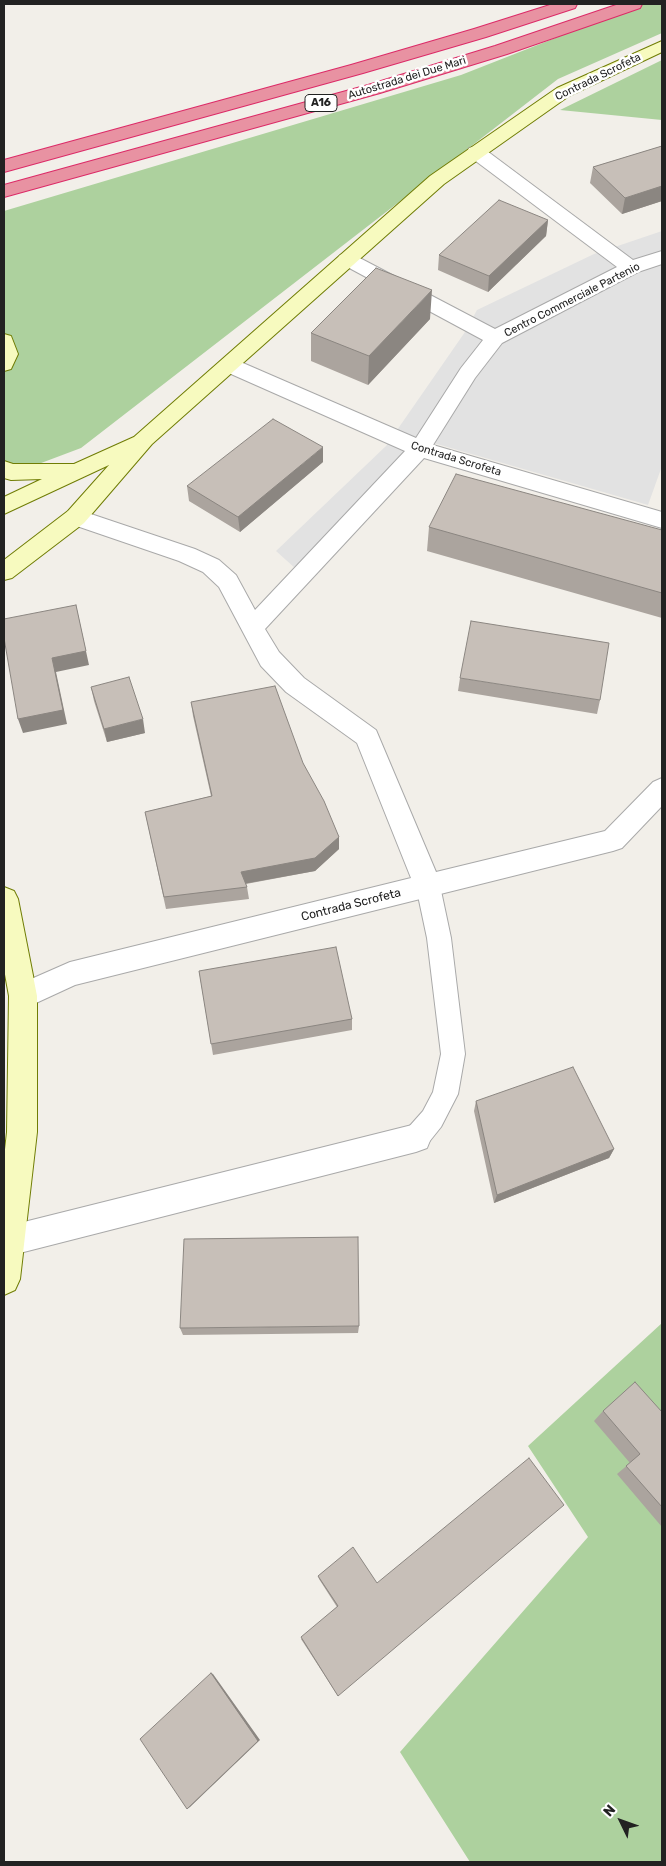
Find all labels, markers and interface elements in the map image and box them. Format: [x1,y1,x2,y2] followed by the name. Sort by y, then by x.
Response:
[553,50,643,104] street label: Contrada Scrofeta
[346,54,468,102] street label: Autostrada dei Due Mari
[305,95,337,112] road number: A16
[502,260,642,340] street label: Centro Commerciale Partenio
[409,439,503,479] street label: Contrada Scrofeta
[300,886,402,924] street label: Contrada Scrofeta
[596,1796,646,1846] north arrow
[600,1801,619,1820] text: N

